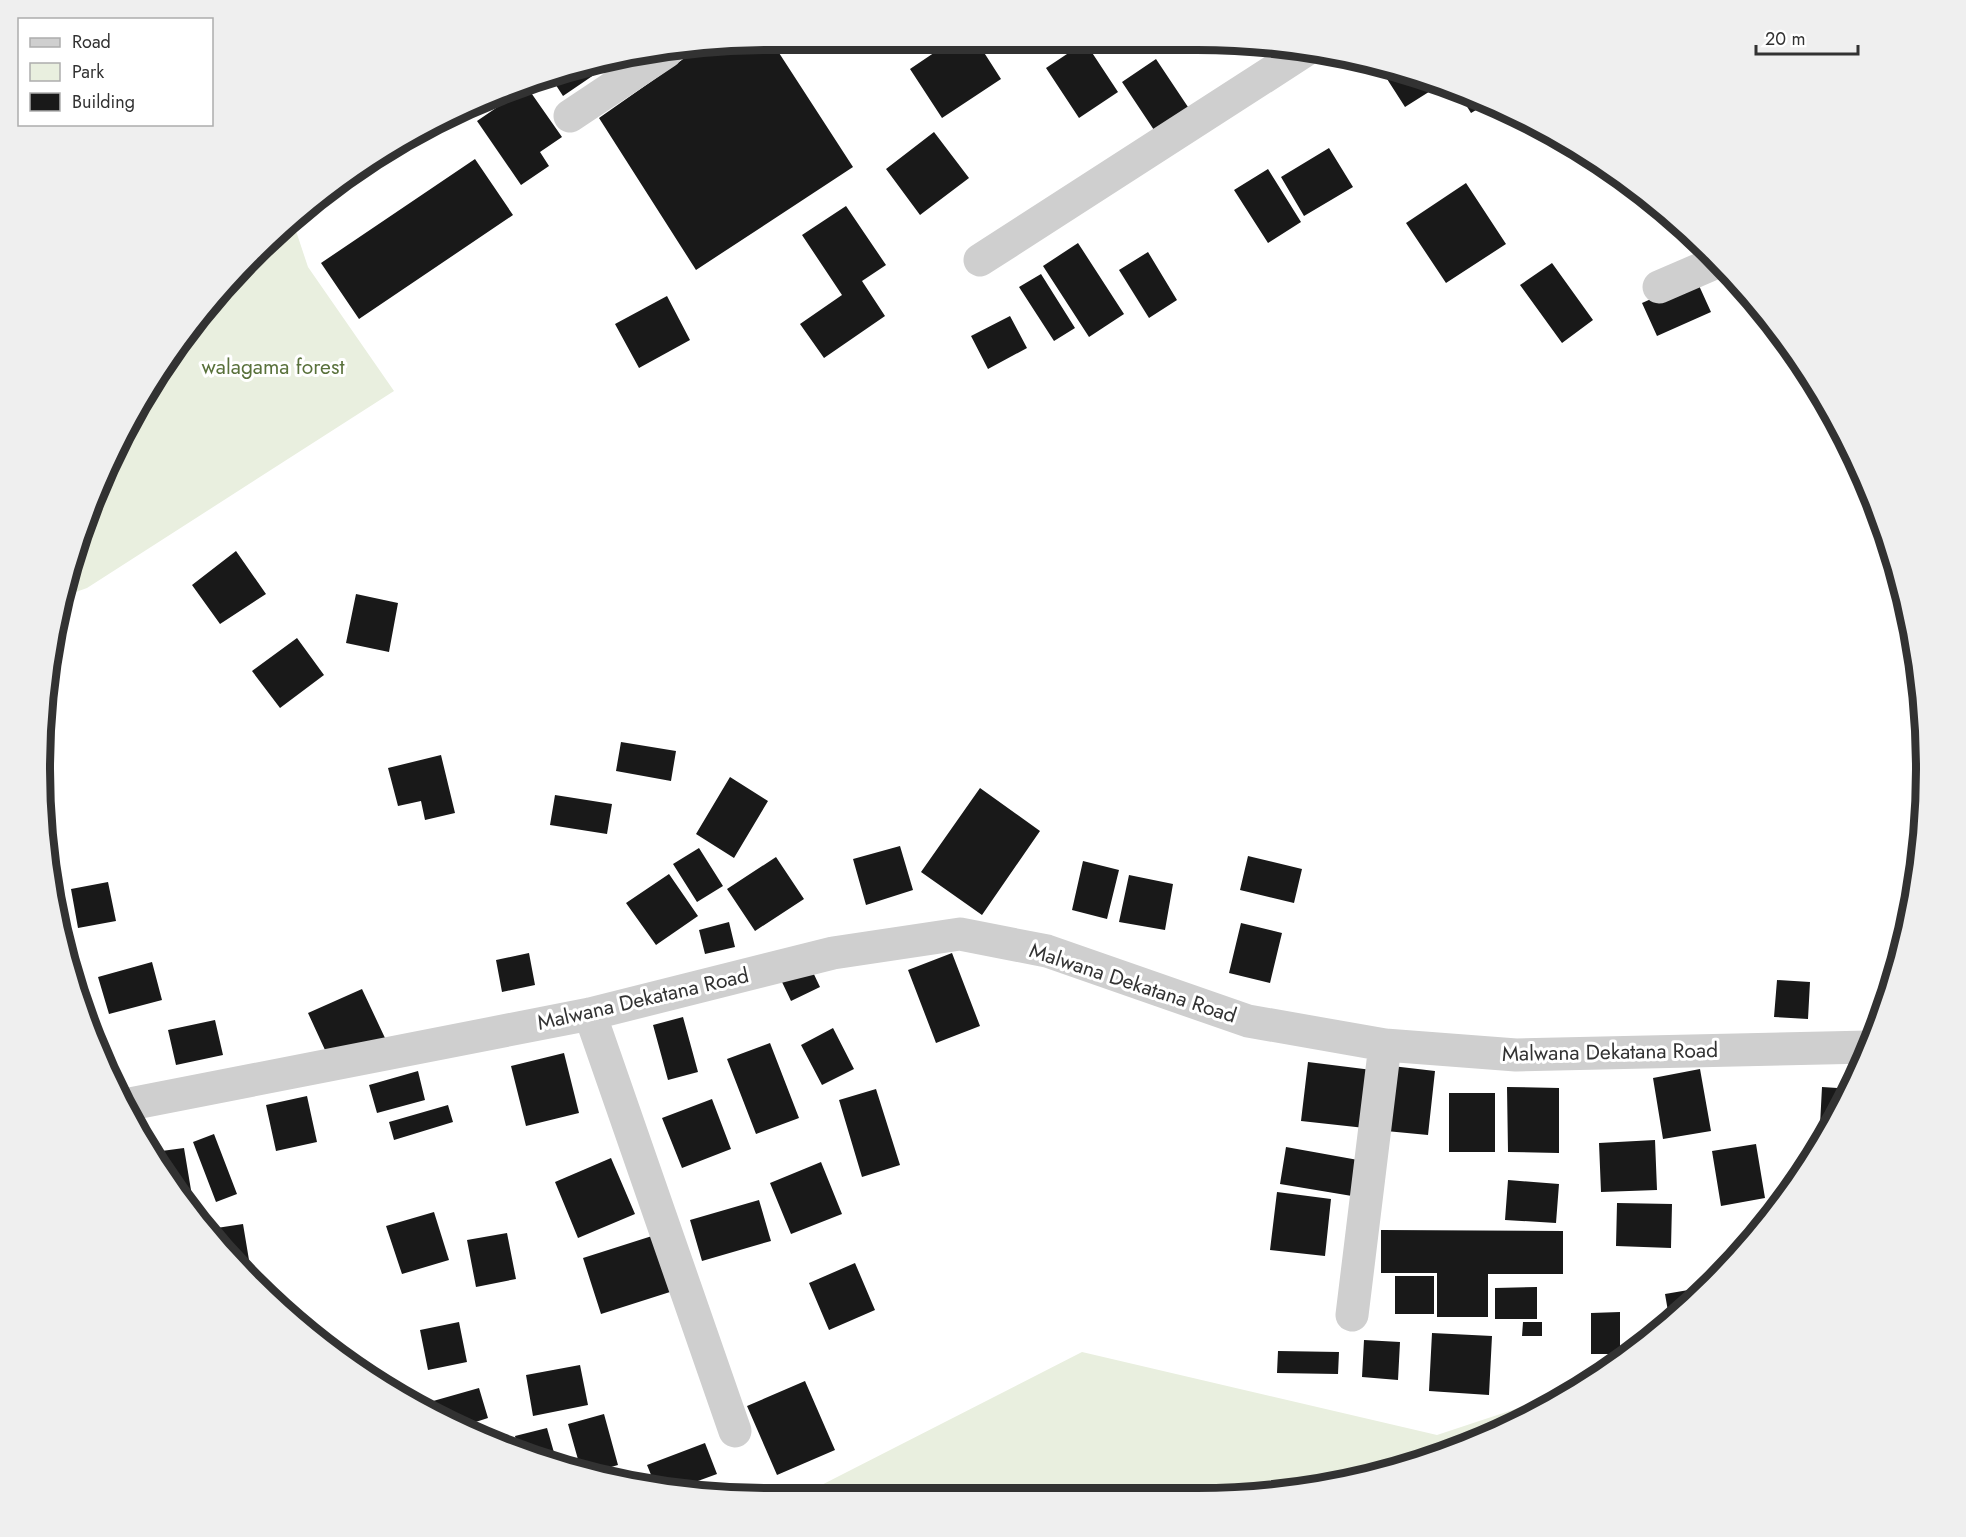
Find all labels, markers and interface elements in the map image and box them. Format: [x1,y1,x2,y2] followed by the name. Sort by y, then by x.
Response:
[18,18,213,126] legend
[1756,18,1858,56] scale bar
[1765,26,1805,52] text: 20 m
[72,29,111,55] text: Road
[72,59,104,85] text: Park
[72,89,135,115] text: Building
[202,352,344,382] park label: walagama forest
[1026,935,1240,1031] street label: Malwana Dekatana Road
[534,960,752,1038] street label: Malwana Dekatana Road
[1502,1035,1718,1069] street label: Malwana Dekatana Road

